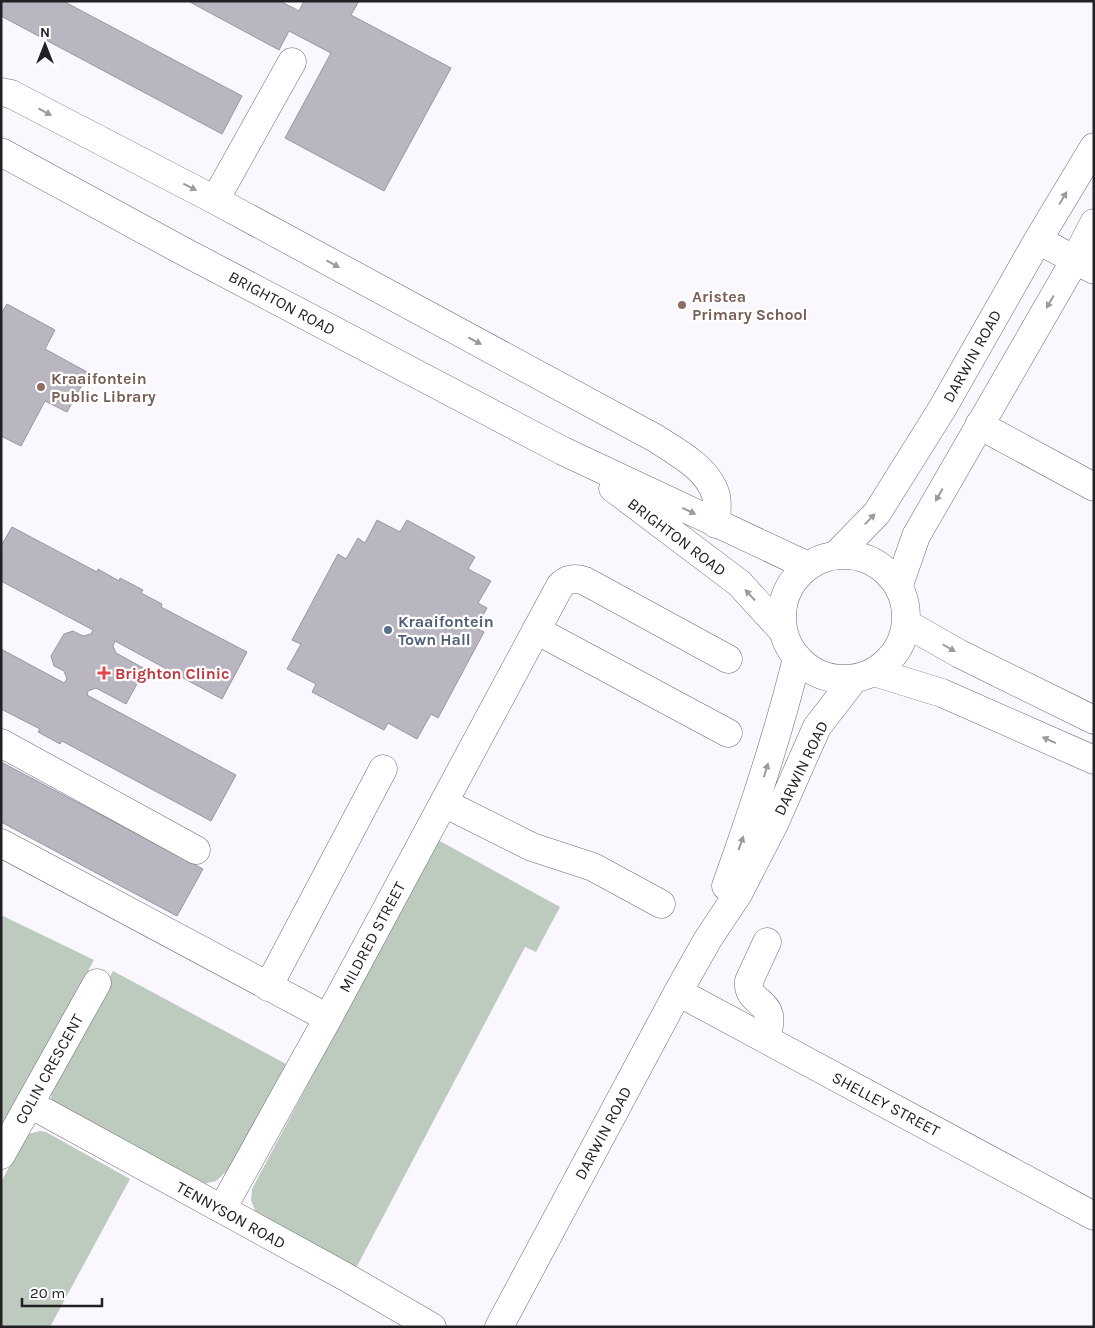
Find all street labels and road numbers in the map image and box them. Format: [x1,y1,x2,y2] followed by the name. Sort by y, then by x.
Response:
[225,267,339,339] street label: BRIGHTON ROAD
[939,306,1005,406] street label: DARWIN ROAD
[624,494,730,580] street label: BRIGHTON ROAD
[770,718,832,818] street label: DARWIN ROAD
[335,878,409,996] street label: MILDRED STREET
[11,1011,87,1127] street label: COLIN CRESCENT
[829,1068,943,1140] street label: SHELLEY STREET
[570,1083,636,1183] street label: DARWIN ROAD
[173,1177,289,1253] street label: TENNYSON ROAD

